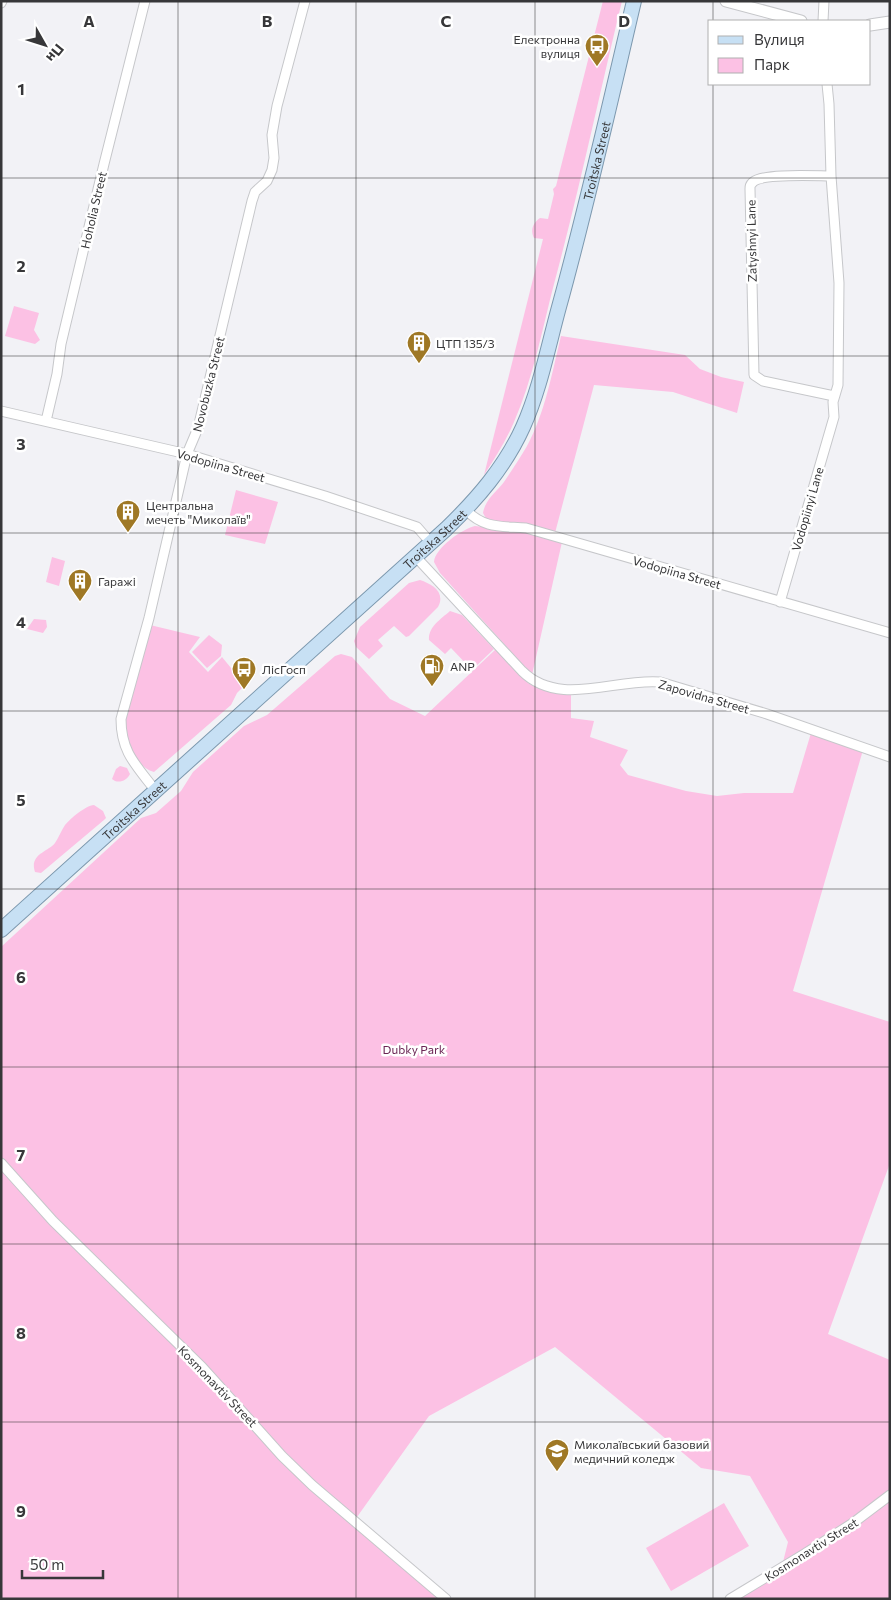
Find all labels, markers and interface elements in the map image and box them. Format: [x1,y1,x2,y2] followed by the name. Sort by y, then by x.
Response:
[83,11,95,30] text: A
[262,11,273,30] text: B
[441,11,452,30] text: C
[618,11,630,30] text: D
[20,20,70,70] north arrow
[708,20,871,85] legend
[754,30,805,48] text: Вулиця
[513,32,580,60] place label: Електронна вулиця
[584,33,610,67] bus stop icon: Електронна вулиця
[43,41,68,66] text: Пн
[754,55,790,73] text: Парк
[17,79,25,98] text: 1
[580,120,613,202] street label: Troitska Street
[77,170,109,250] street label: Hoholia Street
[743,200,759,282] street label: Zatyshnyi Lane
[16,256,26,275] text: 2
[406,330,432,364] building icon: ЦТП 135/3
[189,335,227,433] street label: Novobuzka Street
[436,336,495,350] place label: ЦТП 135/3
[16,434,26,453] text: 3
[175,446,267,484] street label: Vodopiina Street
[788,465,826,553] street label: Vodopiinyi Lane
[146,498,251,526] place label: Центральна мечеть "Миколаїв"
[115,499,141,533] building icon: Центральна мечеть "Миколаїв"
[400,506,469,571] street label: Troitska Street
[631,553,723,591] street label: Vodopiina Street
[67,568,93,602] building icon: Гаражі
[98,574,136,588] place label: Гаражі
[16,612,26,631] text: 4
[419,653,445,687] fuel station icon: ANP
[231,656,257,690] bus stop icon: ЛісГосп
[450,659,475,673] place label: ANP
[262,662,306,676] place label: ЛісГосп
[657,676,751,716] street label: Zapovidna Street
[99,778,169,842] street label: Troitska Street
[16,790,26,809] text: 5
[16,967,26,986] text: 6
[383,1042,446,1056] park label: Dubky Park
[17,1145,26,1164] text: 7
[16,1323,26,1342] text: 8
[176,1343,260,1430] street label: Kosmonavtiv Street
[574,1437,709,1465] place label: Миколаївський базовий медичний коледж
[544,1438,570,1472] school or university icon: Миколаївський базовий медичний коледж
[16,1501,26,1520] text: 9
[762,1515,860,1583] street label: Kosmonavtiv Street
[22,1548,104,1580] scale bar
[30,1555,64,1573] text: 50 m

